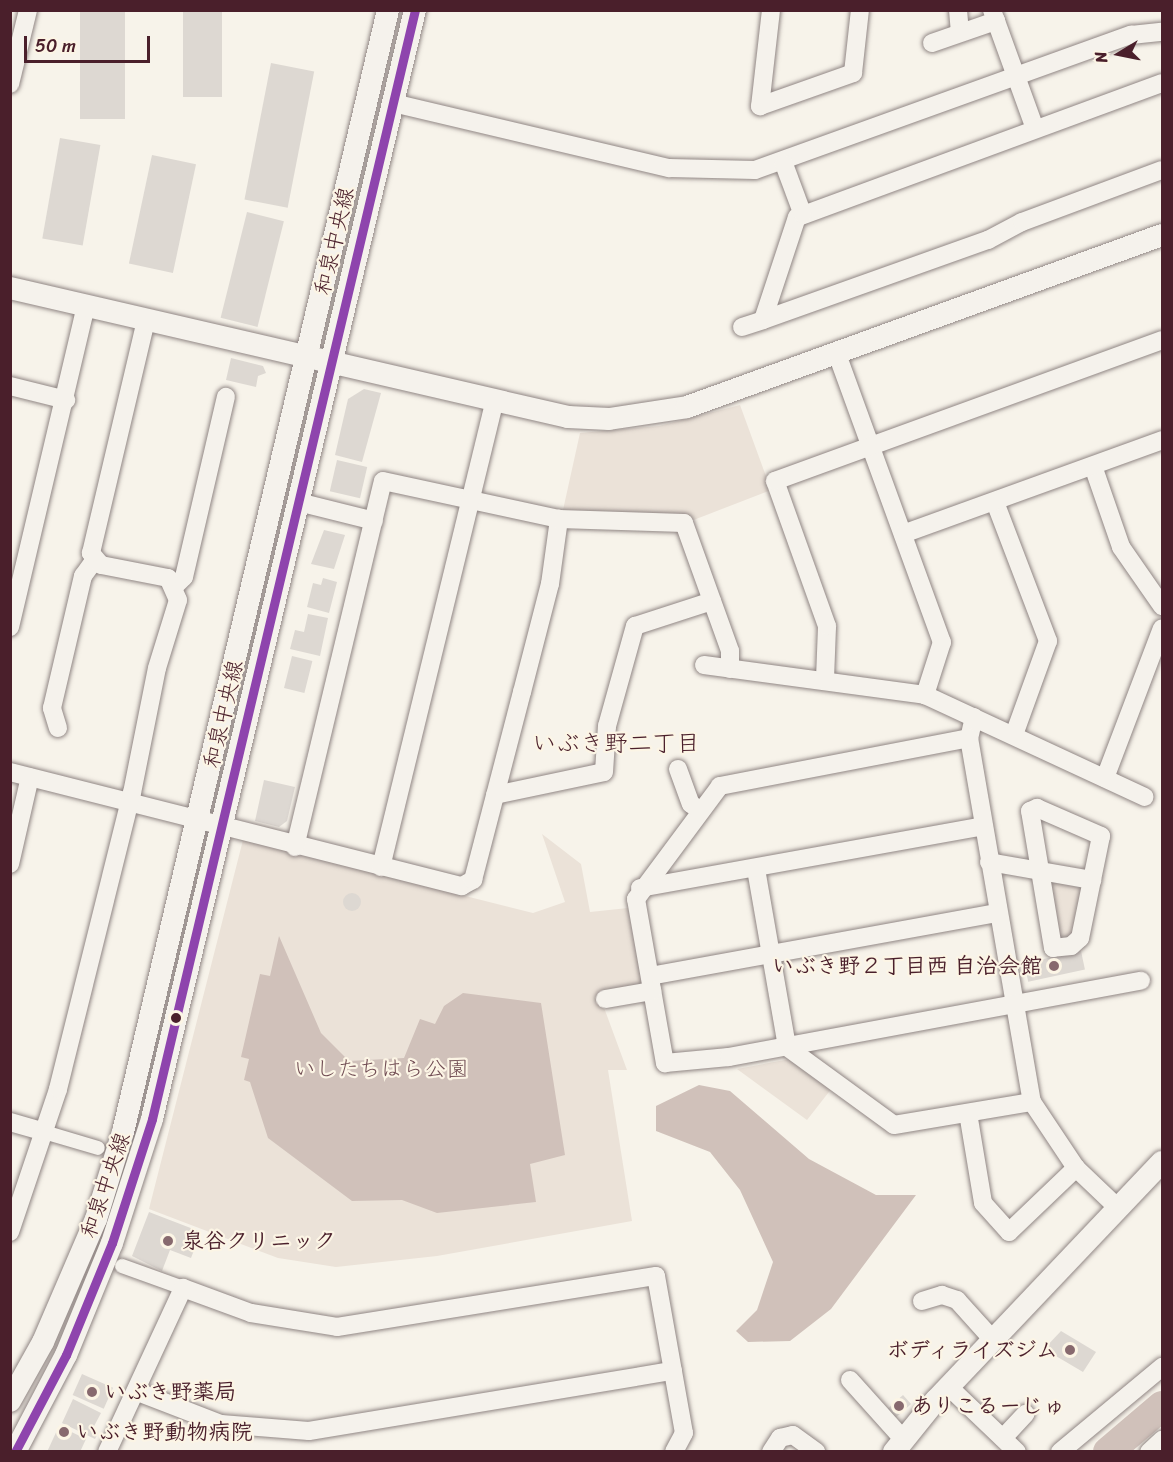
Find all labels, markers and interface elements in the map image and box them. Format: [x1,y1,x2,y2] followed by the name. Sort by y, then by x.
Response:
[27,24,153,62] scale bar
[1089,24,1149,84] north arrow
[35,30,76,62] text: 50 m
[1086,49,1116,65] text: N
[309,184,359,298] street label: 和泉中央線
[198,657,248,771] street label: 和泉中央線
[532,730,700,758] district label: いぶき野二丁目
[772,953,1042,979] place label: いぶき野２丁目西 自治会館
[1047,959,1061,973] marker: いぶき野２丁目西 自治会館
[170,1012,182,1024] unlabelled marker
[293,1056,469,1082] park label: いしたちはら公園
[75,1129,135,1241] street label: 和泉中央線
[182,1228,336,1254] place label: 泉谷クリニック
[159,1232,177,1250] marker: 泉谷クリニック
[882,1337,1058,1363] place label: ボディライズジム
[1063,1343,1077,1357] marker: ボディライズジム
[104,1379,236,1405] place label: いぶき野薬局
[85,1385,99,1399] marker: いぶき野薬局
[911,1393,1065,1419] place label: ありこるーじゅ
[892,1399,906,1413] marker: ありこるーじゅ
[76,1419,252,1445] place label: いぶき野動物病院
[57,1425,71,1439] marker: いぶき野動物病院

